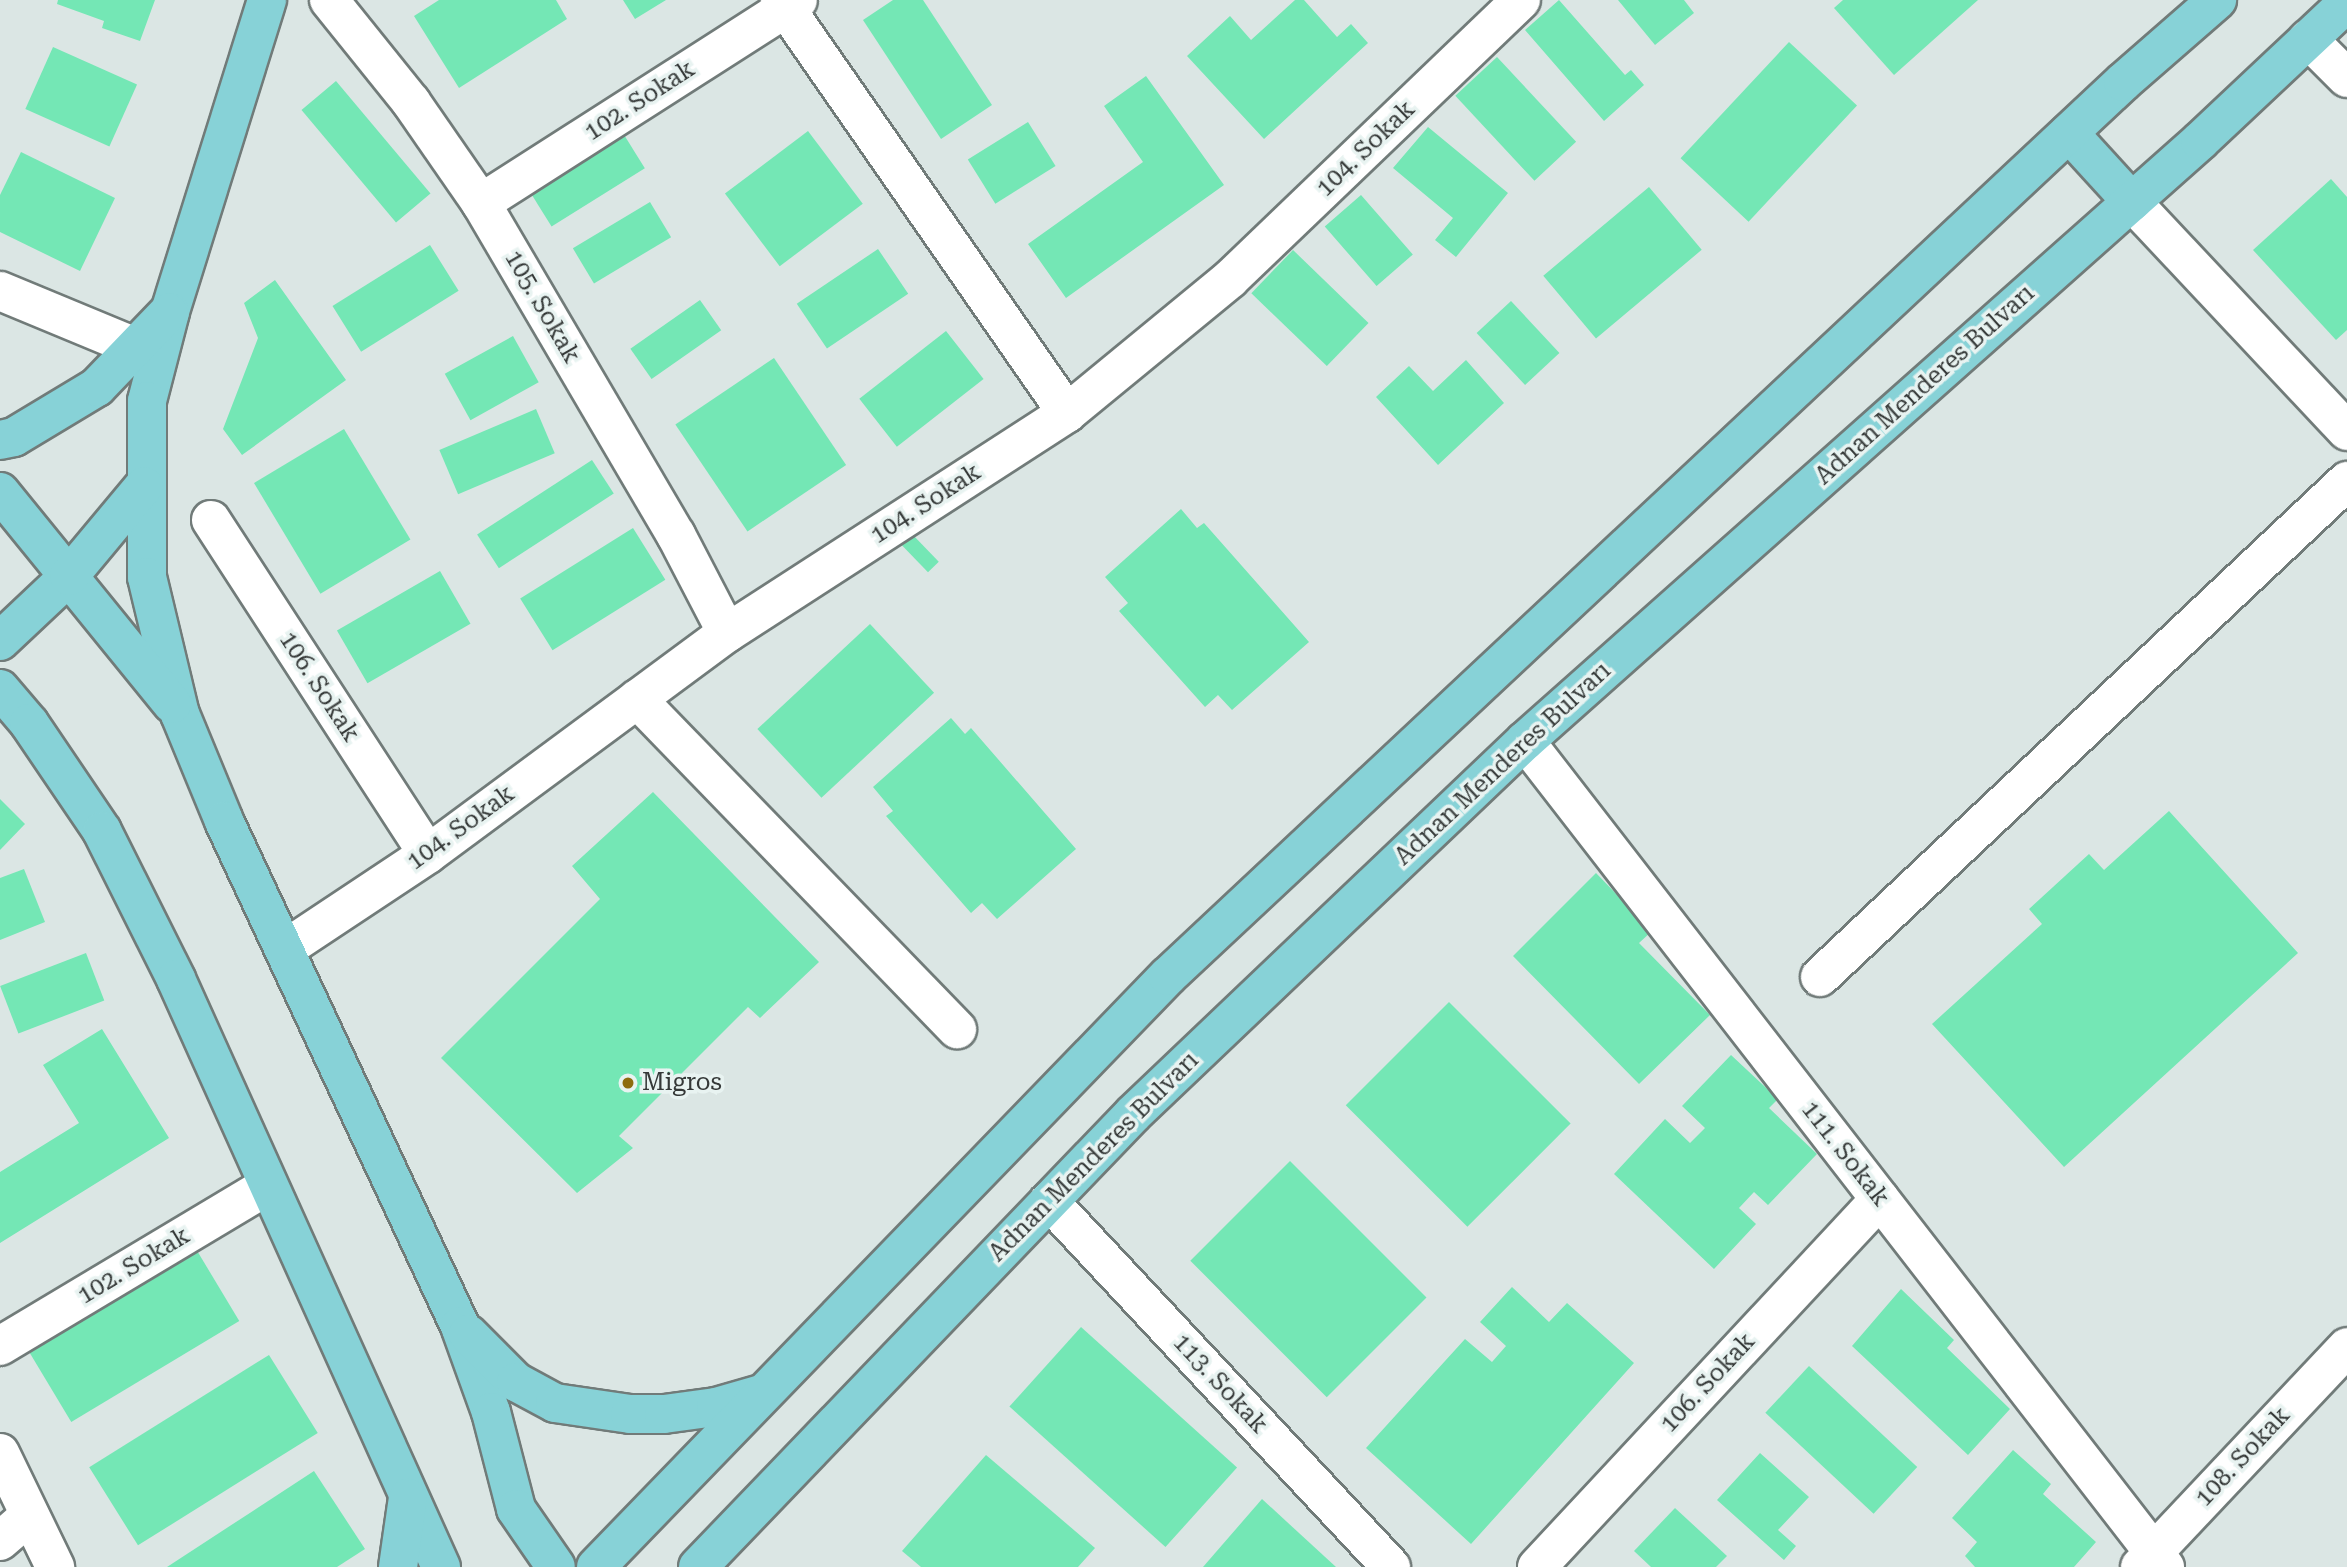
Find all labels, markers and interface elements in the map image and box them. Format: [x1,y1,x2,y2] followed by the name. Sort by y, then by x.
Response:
[580,55,700,147] street label: 102. Sokak
[1311,95,1421,203] street label: 104. Sokak
[498,246,586,368] street label: 105. Sokak
[1810,279,2040,491] street label: Adnan Menderes Bulvarı
[866,458,986,550] street label: 104. Sokak
[273,627,365,747] street label: 106. Sokak
[1389,656,1617,872] street label: Adnan Menderes Bulvarı
[402,780,520,876] street label: 104. Sokak
[983,1046,1205,1268] street label: Adnan Menderes Bulvarı
[642,1069,722,1097] place label: Migros
[620,1075,636,1091] marker: Migros
[1795,1096,1895,1212] street label: 111. Sokak
[73,1221,195,1311] street label: 102. Sokak
[1655,1327,1761,1439] street label: 106. Sokak
[1167,1328,1273,1440] street label: 113. Sokak
[2190,1401,2296,1513] street label: 108. Sokak

